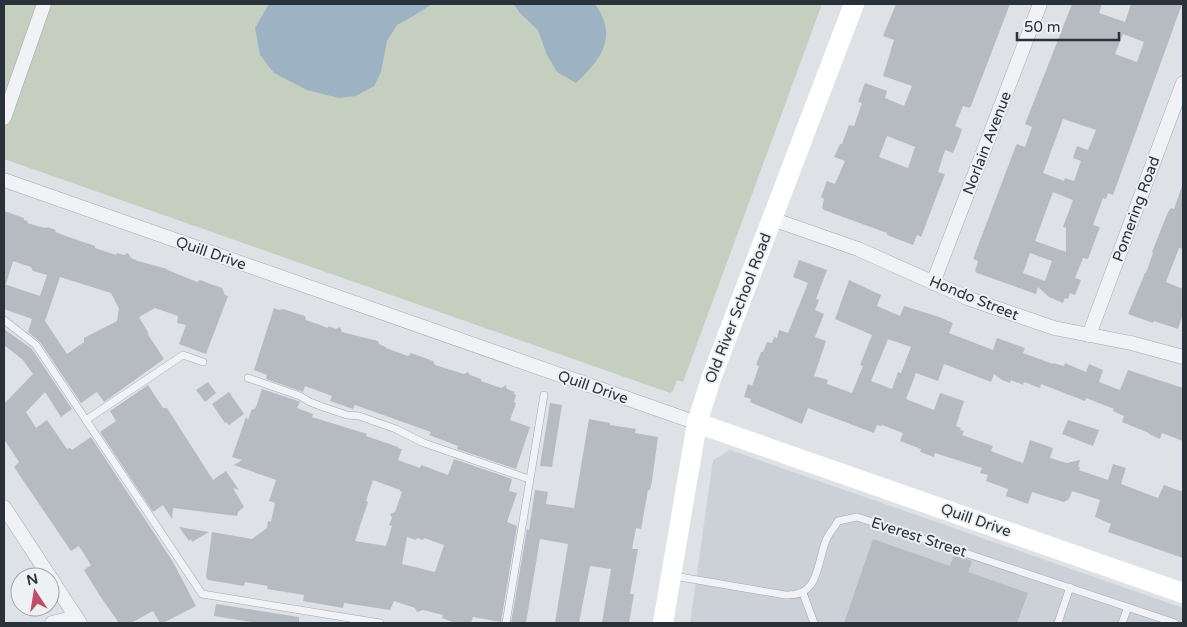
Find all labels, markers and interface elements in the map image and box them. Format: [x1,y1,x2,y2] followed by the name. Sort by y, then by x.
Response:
[1017,10,1120,42] scale bar
[1024,18,1061,36] text: 50 m
[959,89,1015,197] street label: Norlain Avenue
[1109,154,1163,264] street label: Pomering Road
[701,230,775,386] street label: Old River School Road
[173,233,249,273] street label: Quill Drive
[927,272,1022,324] street label: Hondo Street
[555,367,631,407] street label: Quill Drive
[938,500,1014,540] street label: Quill Drive
[869,513,969,561] street label: Everest Street
[10,567,60,617] north arrow
[25,570,40,589] text: N

